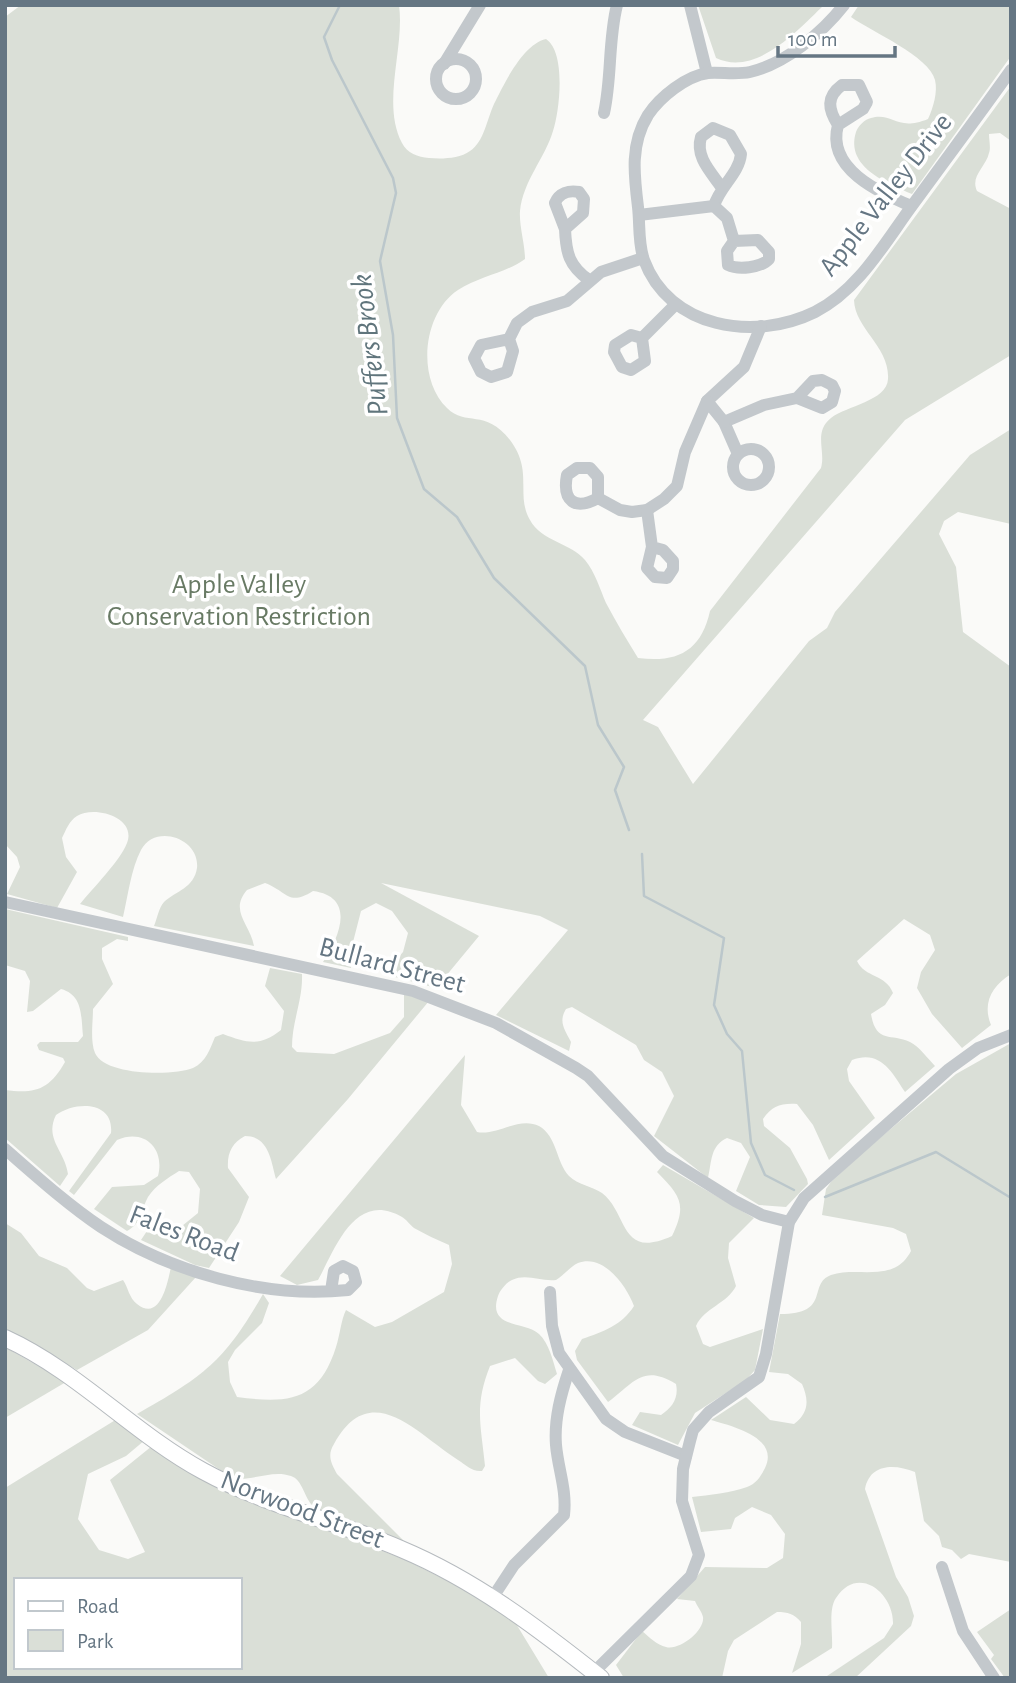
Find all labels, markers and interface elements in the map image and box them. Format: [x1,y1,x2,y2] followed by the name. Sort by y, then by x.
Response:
[778,14,895,58] scale bar
[788,29,838,50] text: 100 m
[814,109,958,281] street label: Apple Valley Drive
[346,272,394,418] water label: Puffers Brook
[107,571,371,631] park label: Apple Valley Conservation Restriction
[316,933,468,999] street label: Bullard Street
[125,1200,243,1268] street label: Fales Road
[216,1466,388,1554] street label: Norwood Street
[14,1578,242,1669] legend
[77,1596,119,1617] text: Road
[77,1631,114,1652] text: Park

